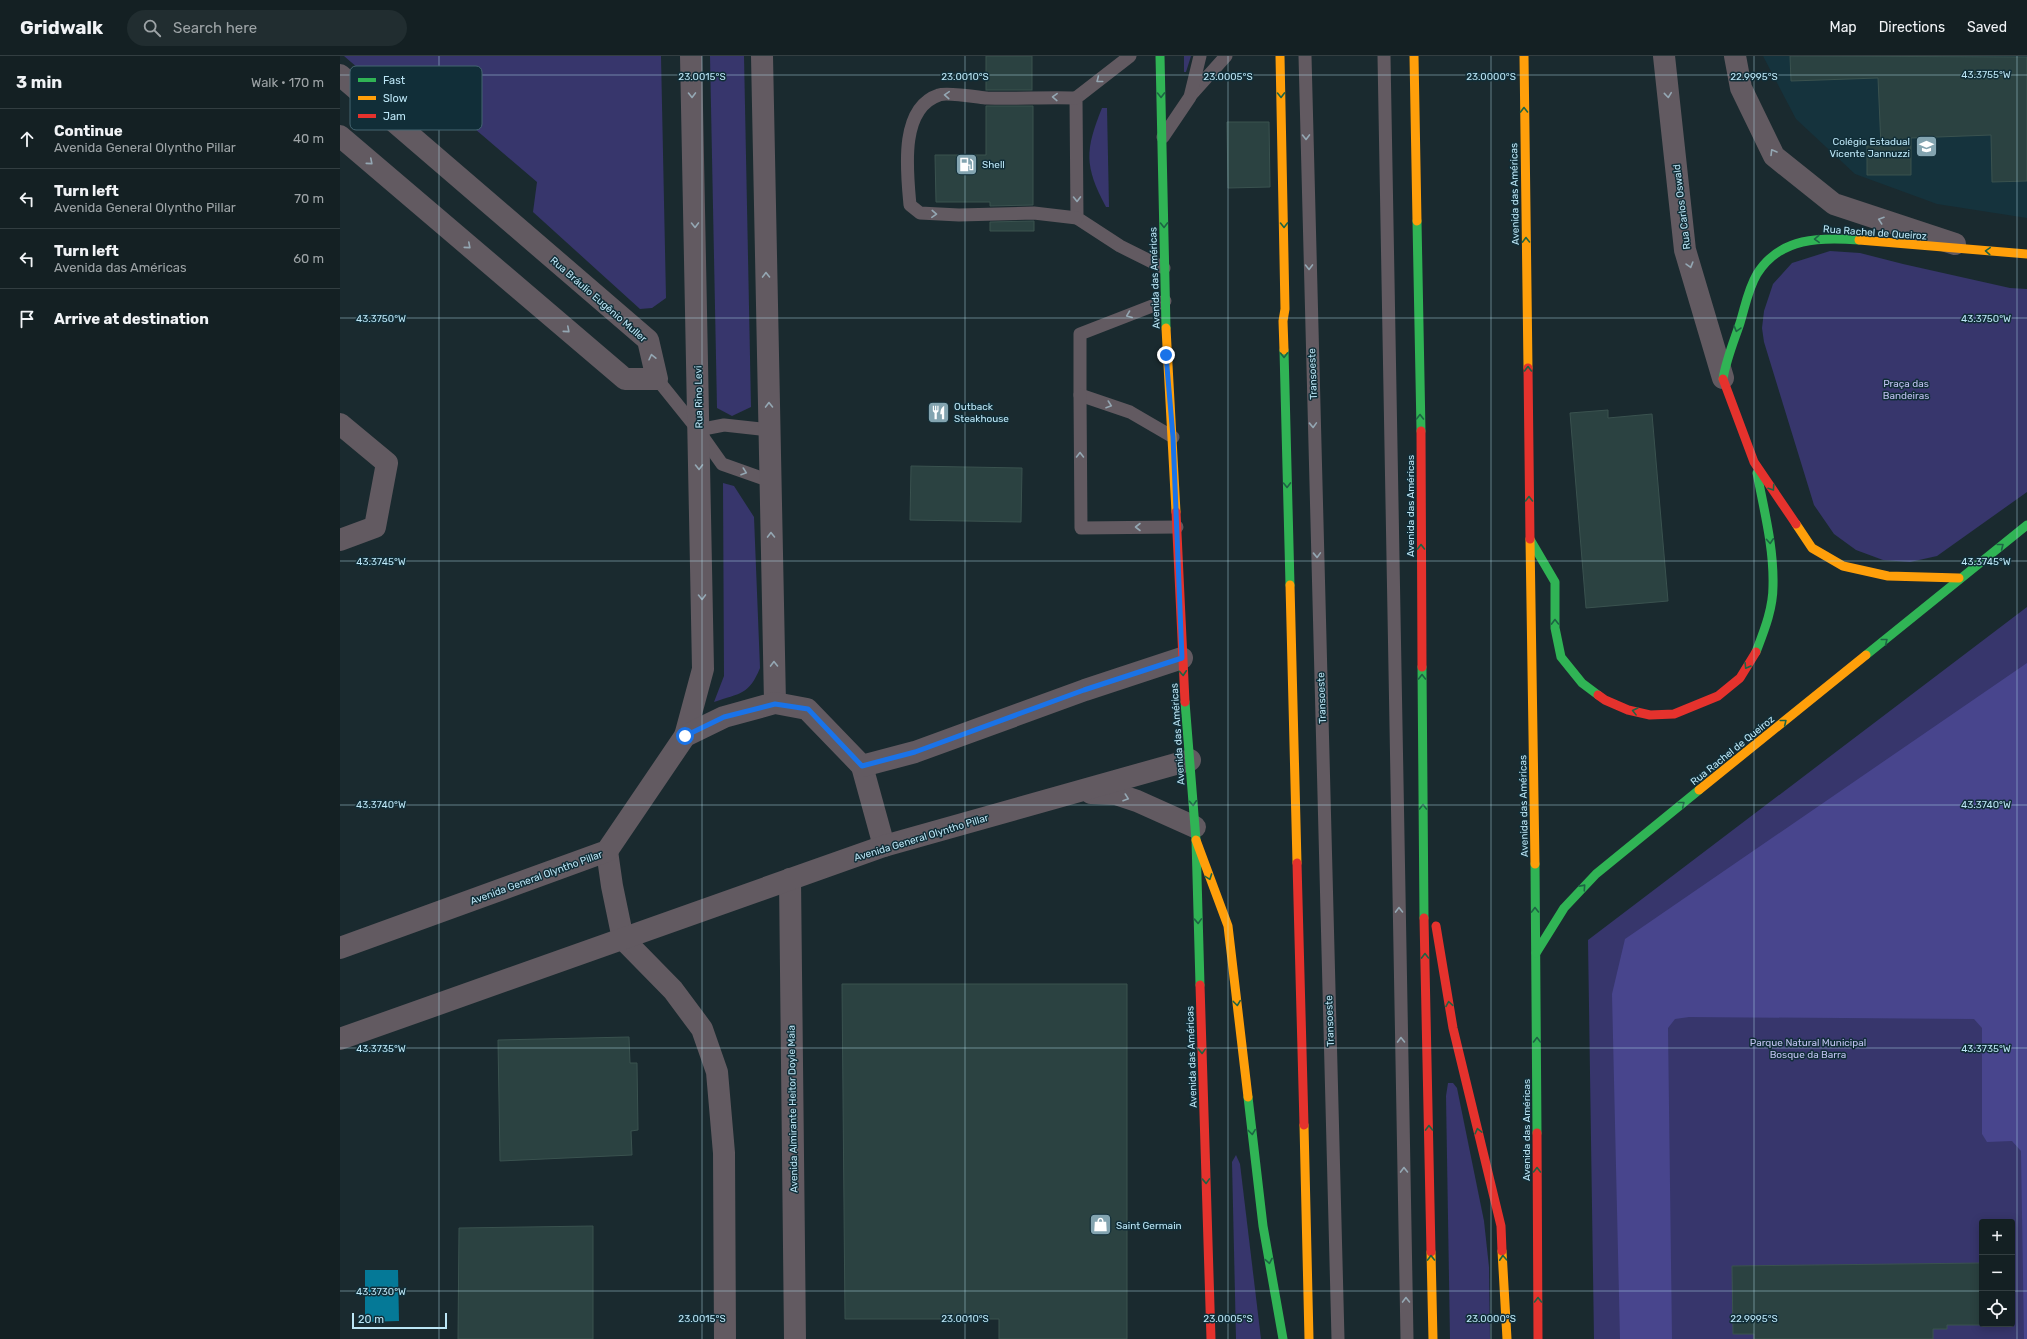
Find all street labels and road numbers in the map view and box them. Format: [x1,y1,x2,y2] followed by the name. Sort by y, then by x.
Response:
[1508,143,1522,245] street label: Avenida das Américas
[1671,164,1693,250] street label: Rua Carlos Oswald
[1823,223,1927,243] street label: Rua Rachel de Queiroz
[1147,227,1163,329] street label: Avenida das Américas
[548,255,649,345] street label: Rua Bráulio Eugênio Muller
[1306,348,1320,400] street label: Transoeste
[692,366,706,428] street label: Rua Rino Levi
[1405,455,1417,557] street label: Avenida das Américas
[1315,672,1329,724] street label: Transoeste
[1168,683,1188,785] street label: Avenida das Américas
[1688,713,1777,788] street label: Rua Rachel de Queiroz
[1517,755,1531,857] street label: Avenida das Américas
[853,812,990,864] street label: Avenida General Olyntho Pillar
[469,848,604,907] street label: Avenida General Olyntho Pillar
[1323,995,1337,1047] street label: Transoeste
[1184,1006,1200,1108] street label: Avenida das Américas
[786,1025,800,1193] street label: Avenida Almirante Heitor Doyle Maia
[1521,1079,1533,1181] street label: Avenida das Américas

